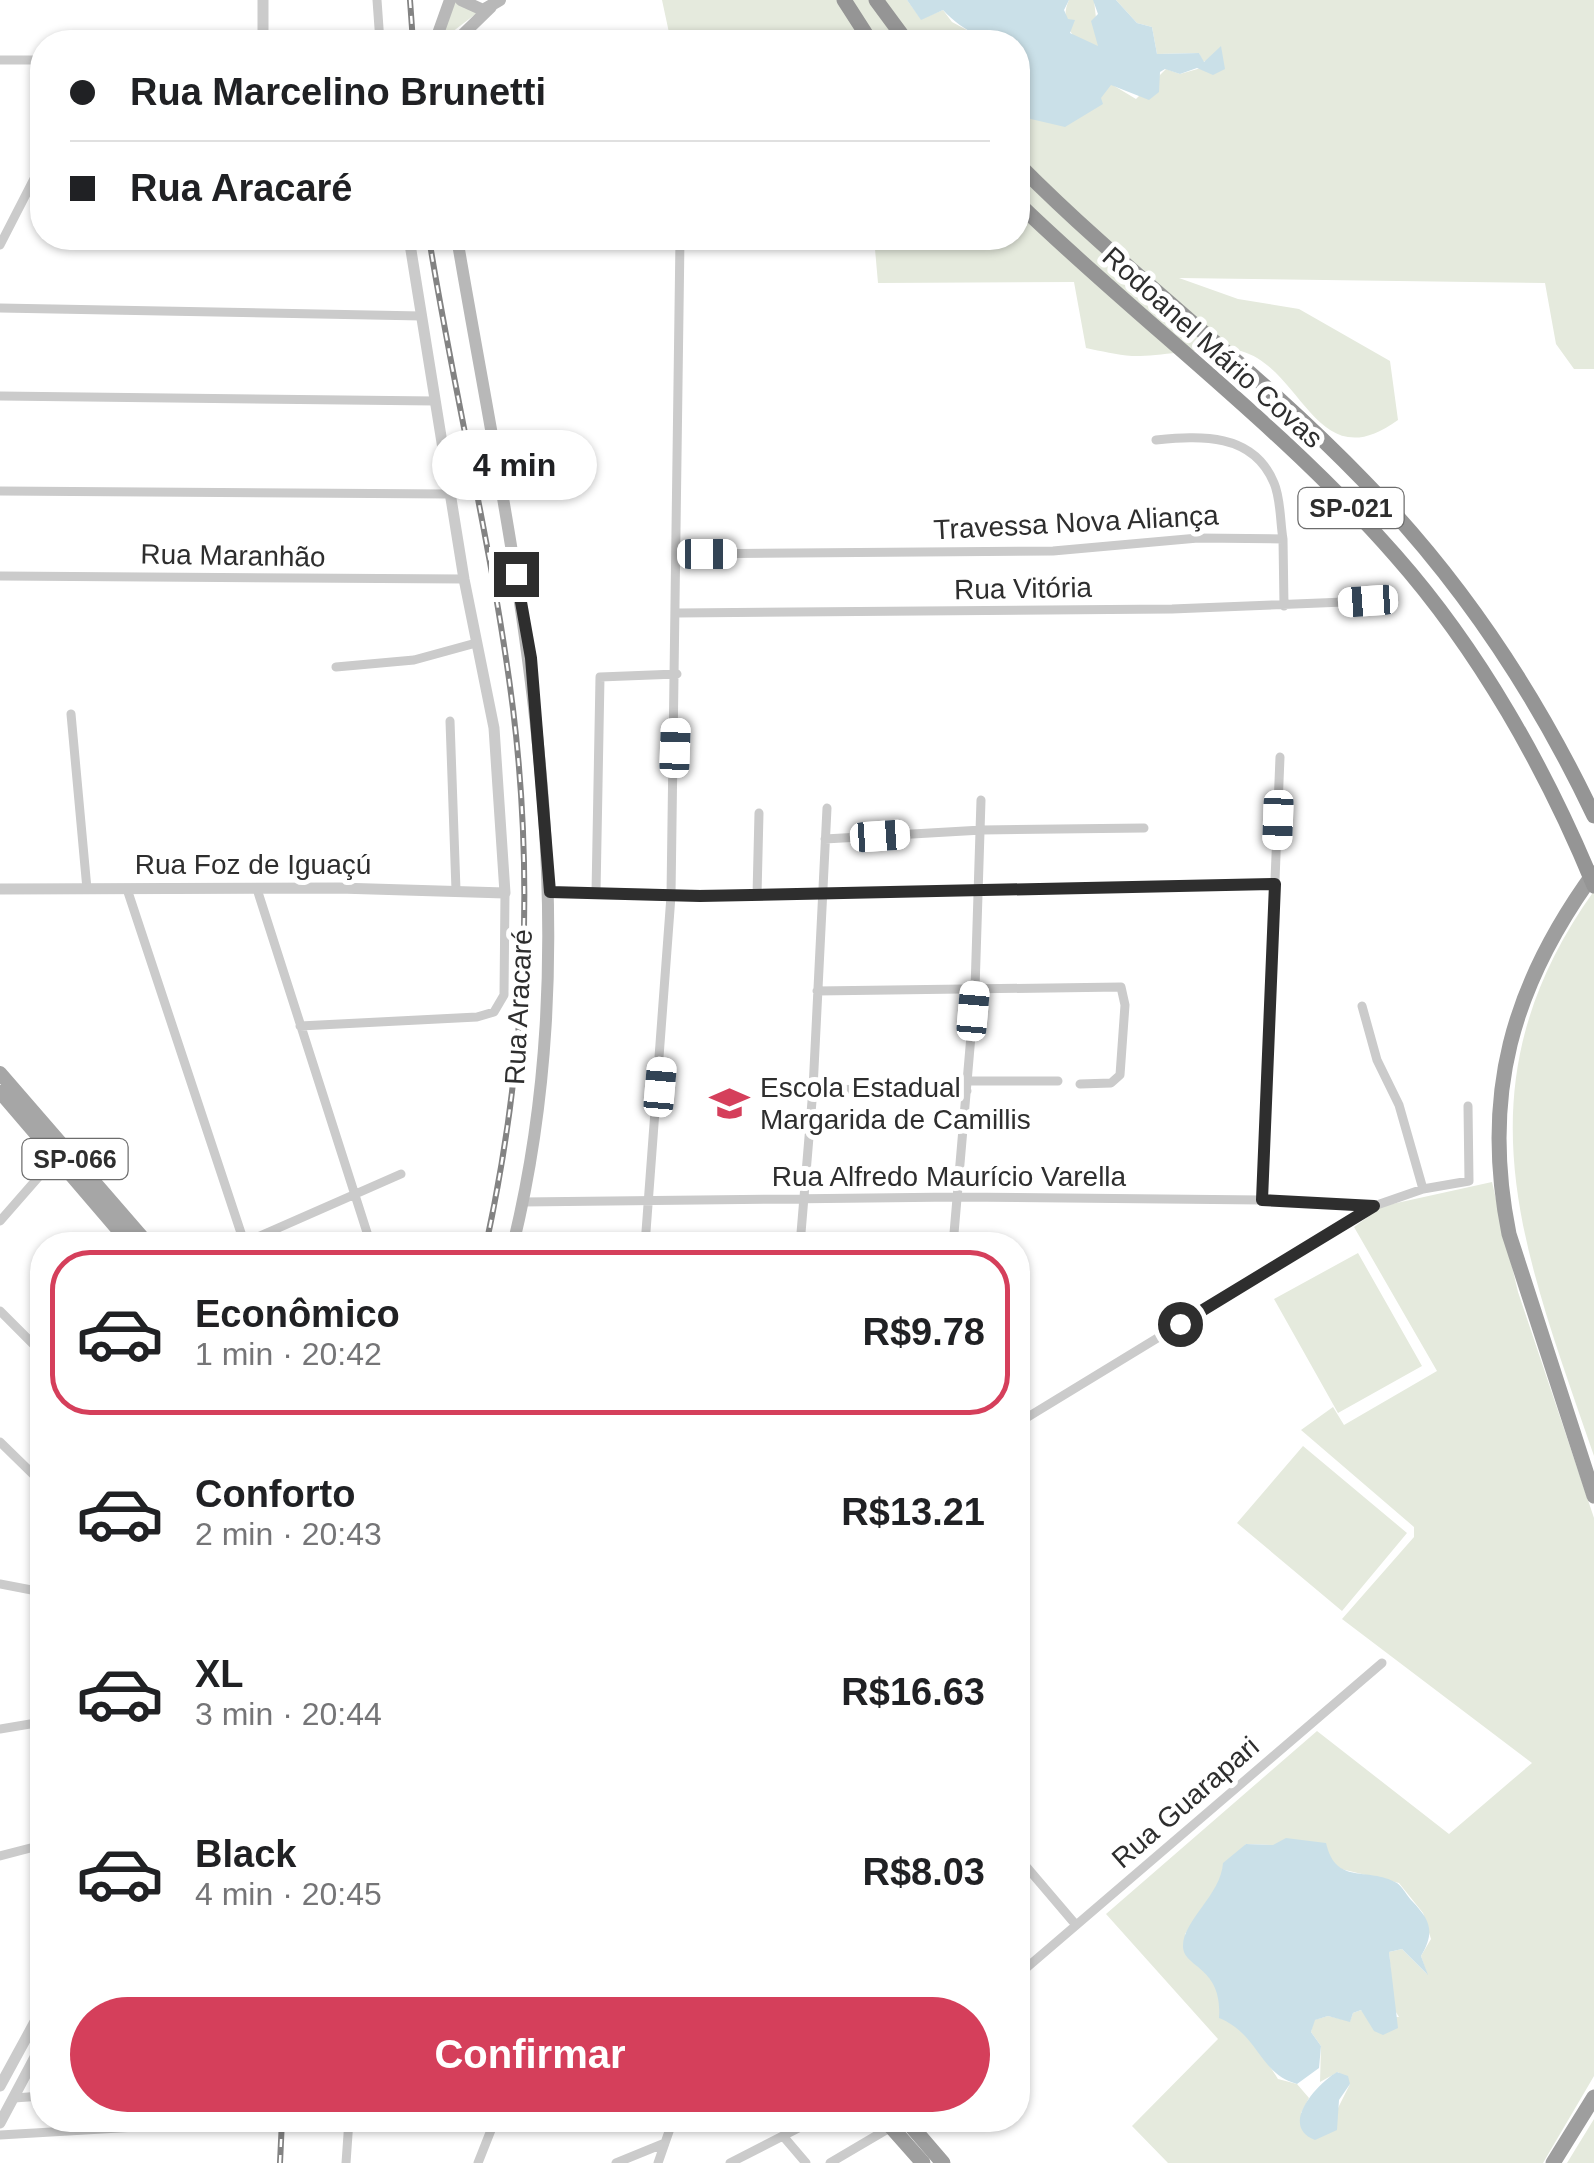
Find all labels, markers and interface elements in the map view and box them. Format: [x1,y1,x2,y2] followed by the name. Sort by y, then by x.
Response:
[130,71,546,113] text: Rua Marcelino Brunetti
[130,167,353,209] text: Rua Aracaré
[1096,241,1329,454] street label: Rodoanel Mário Covas
[434,429,598,499] callout: 4 min
[473,447,556,483] text: 4 min
[1298,488,1404,528] road number: SP-021
[933,500,1220,545] street label: Travessa Nova Aliança
[140,538,326,573] street label: Rua Maranhão
[677,539,737,569] car
[494,552,539,597] route end
[954,572,1093,605] street label: Rua Vitória
[1337,584,1399,618] car
[659,717,691,779] car
[1262,789,1294,851] car
[849,819,911,853] car
[135,849,371,880] street label: Rua Foz de Iguaçú
[499,929,538,1086] street label: Rua Aracaré
[955,980,991,1042] car
[642,1056,678,1118] car
[760,1072,1031,1135] place label: Escola Estadual Margarida de Camillis
[709,1082,751,1124] school or university icon: Escola Estadual Margarida de Camillis
[22,1139,128,1179] road number: SP-066
[772,1161,1127,1192] street label: Rua Alfredo Maurício Varella
[75,1288,165,1378] icon: car
[195,1293,400,1335] text: Econômico
[1158,1302,1203,1347] route start
[862,1311,985,1353] text: R$9.78
[195,1336,382,1372] text: 1 min · 20:42
[75,1468,165,1558] icon: car
[195,1473,355,1515] text: Conforto
[841,1491,985,1533] text: R$13.21
[195,1516,382,1552] text: 2 min · 20:43
[75,1648,165,1738] icon: car
[195,1653,244,1695] text: XL
[841,1671,985,1713] text: R$16.63
[195,1696,382,1732] text: 3 min · 20:44
[1106,1730,1265,1874] street label: Rua Guarapari
[75,1828,165,1918] icon: car
[195,1833,296,1875] text: Black
[862,1851,985,1893] text: R$8.03
[195,1876,382,1912] text: 4 min · 20:45
[70,1997,990,2112] button: Confirmar

